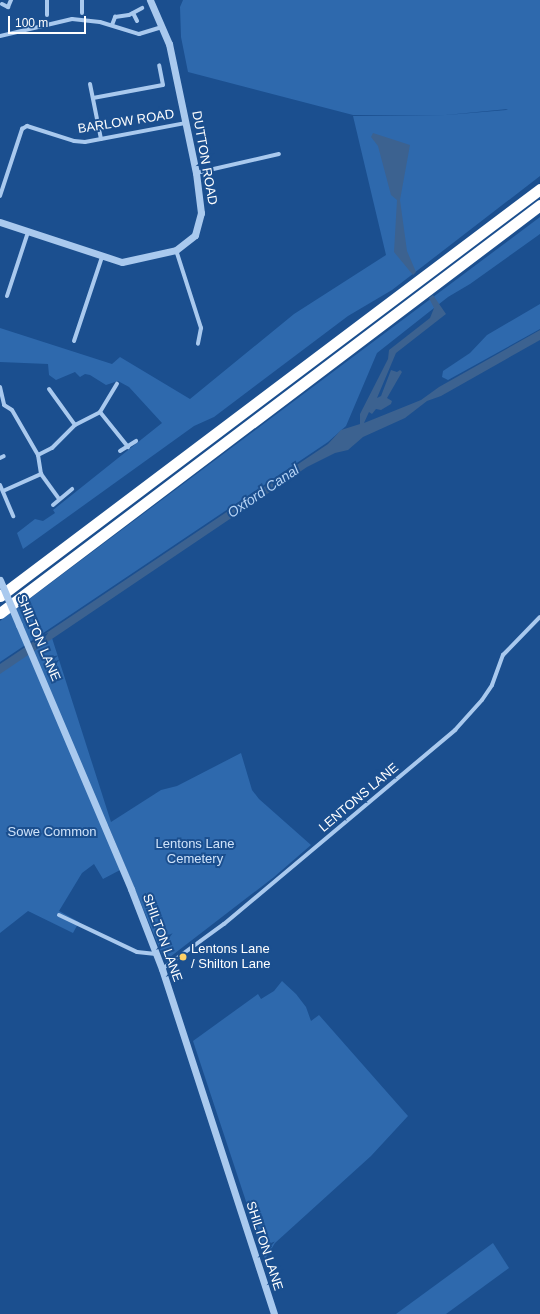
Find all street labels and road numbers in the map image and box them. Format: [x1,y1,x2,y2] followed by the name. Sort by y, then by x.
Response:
[77,107,175,137] street label: BARLOW ROAD
[188,110,220,206] street label: DUTTON ROAD
[13,592,63,684] street label: SHILTON LANE
[316,760,402,836] street label: LENTONS LANE
[139,892,185,984] street label: SHILTON LANE
[242,1200,286,1292] street label: SHILTON LANE

